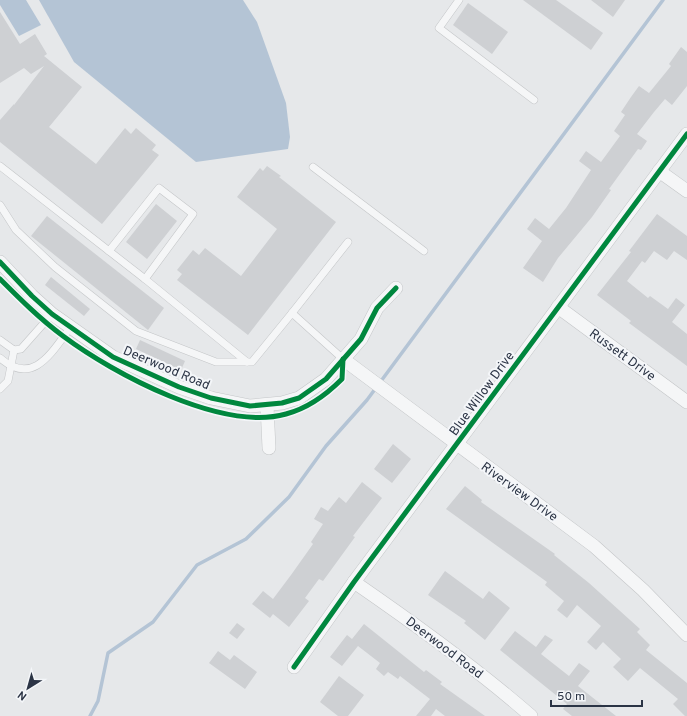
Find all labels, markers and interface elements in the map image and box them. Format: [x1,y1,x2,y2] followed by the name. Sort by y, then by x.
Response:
[585,326,658,385] street label: Russett Drive
[120,343,212,394] street label: Deerwood Road
[447,349,519,439] street label: Blue Willow Drive
[477,459,560,526] street label: Riverview Drive
[402,614,486,683] street label: Deerwood Road
[8,668,48,708] north arrow
[551,682,642,708] scale bar
[15,687,30,703] text: N
[557,689,585,705] text: 50 m

